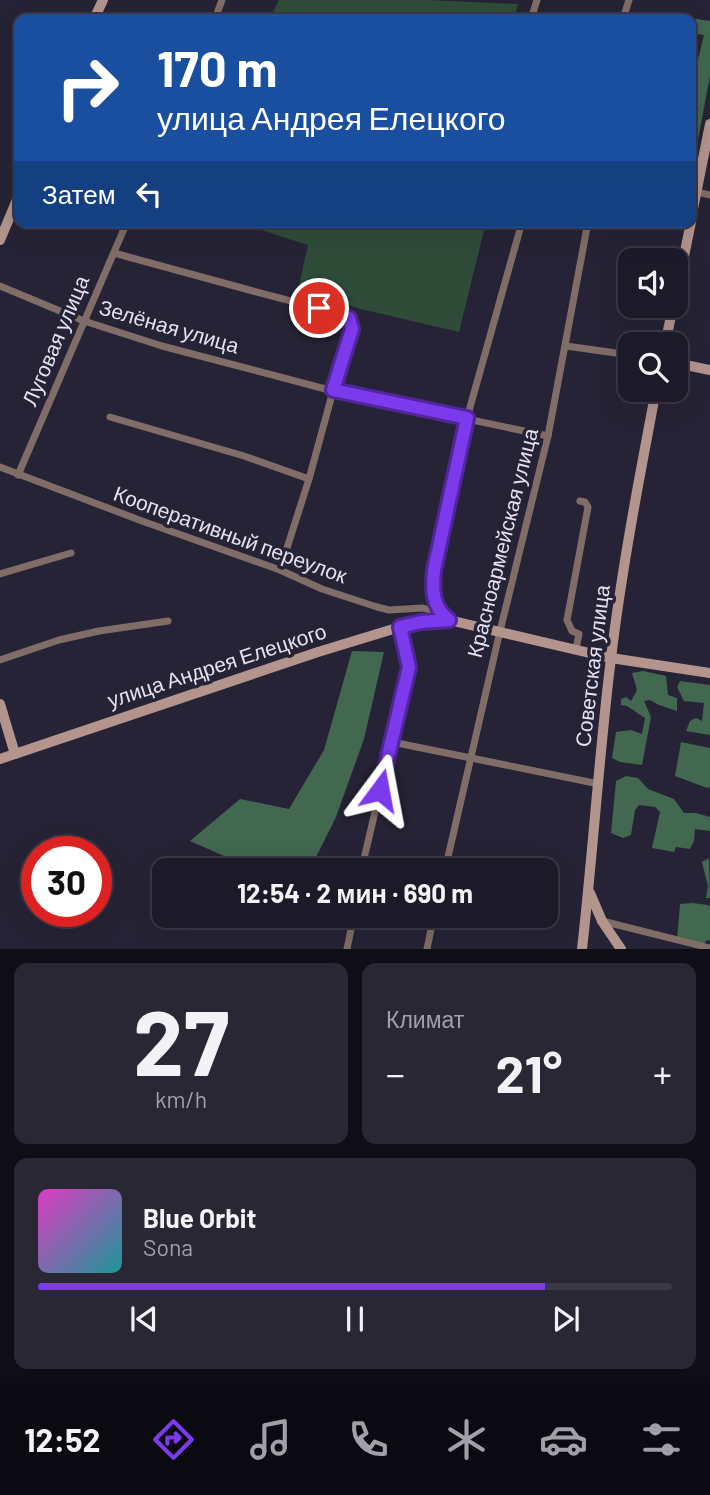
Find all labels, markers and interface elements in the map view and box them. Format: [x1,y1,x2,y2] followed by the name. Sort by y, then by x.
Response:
[157,38,277,97] text: 170 m
[42,42,133,133] icon: right
[157,98,505,136] text: улица Андрея Елецкого
[130,175,168,213] icon: left
[42,178,116,209] text: Затем
[618,248,688,402] map controls
[618,248,688,318] button: sound
[16,271,93,409] street label: Луговая улица
[289,278,349,338] pin
[300,289,338,327] icon: arrive
[97,294,242,358] street label: Зелёная улица
[618,332,688,402] button: search
[461,425,542,660] street label: Красноармейская улица
[111,480,351,588] street label: Кооперативный переулок
[569,583,614,748] street label: Советская улица
[104,617,329,712] street label: улица Андрея Елецкого
[343,753,417,827] position arrow
[21,836,112,927] speed limit sign: 30
[237,877,473,908] text: 12:54 · 2 мин · 690 m
[133,985,229,1094] text: 27
[386,1005,464,1033] text: Климат
[496,1041,562,1103] text: 21°
[386,1050,405,1096] text: −
[653,1050,672,1096] text: +
[155,1085,207,1113] text: km/h
[143,1202,256,1233] text: Blue Orbit
[143,1233,193,1261] text: Sona
[125,1300,163,1338] icon: previous
[336,1300,374,1338] icon: pause
[547,1300,585,1338] icon: next
[149,1415,198,1464] icon: directions
[246,1415,295,1464] icon: music
[344,1415,393,1464] icon: phone
[442,1415,491,1464] icon: climate
[539,1415,588,1464] icon: car
[637,1415,686,1464] icon: filters
[24,1420,100,1458] text: 12:52

